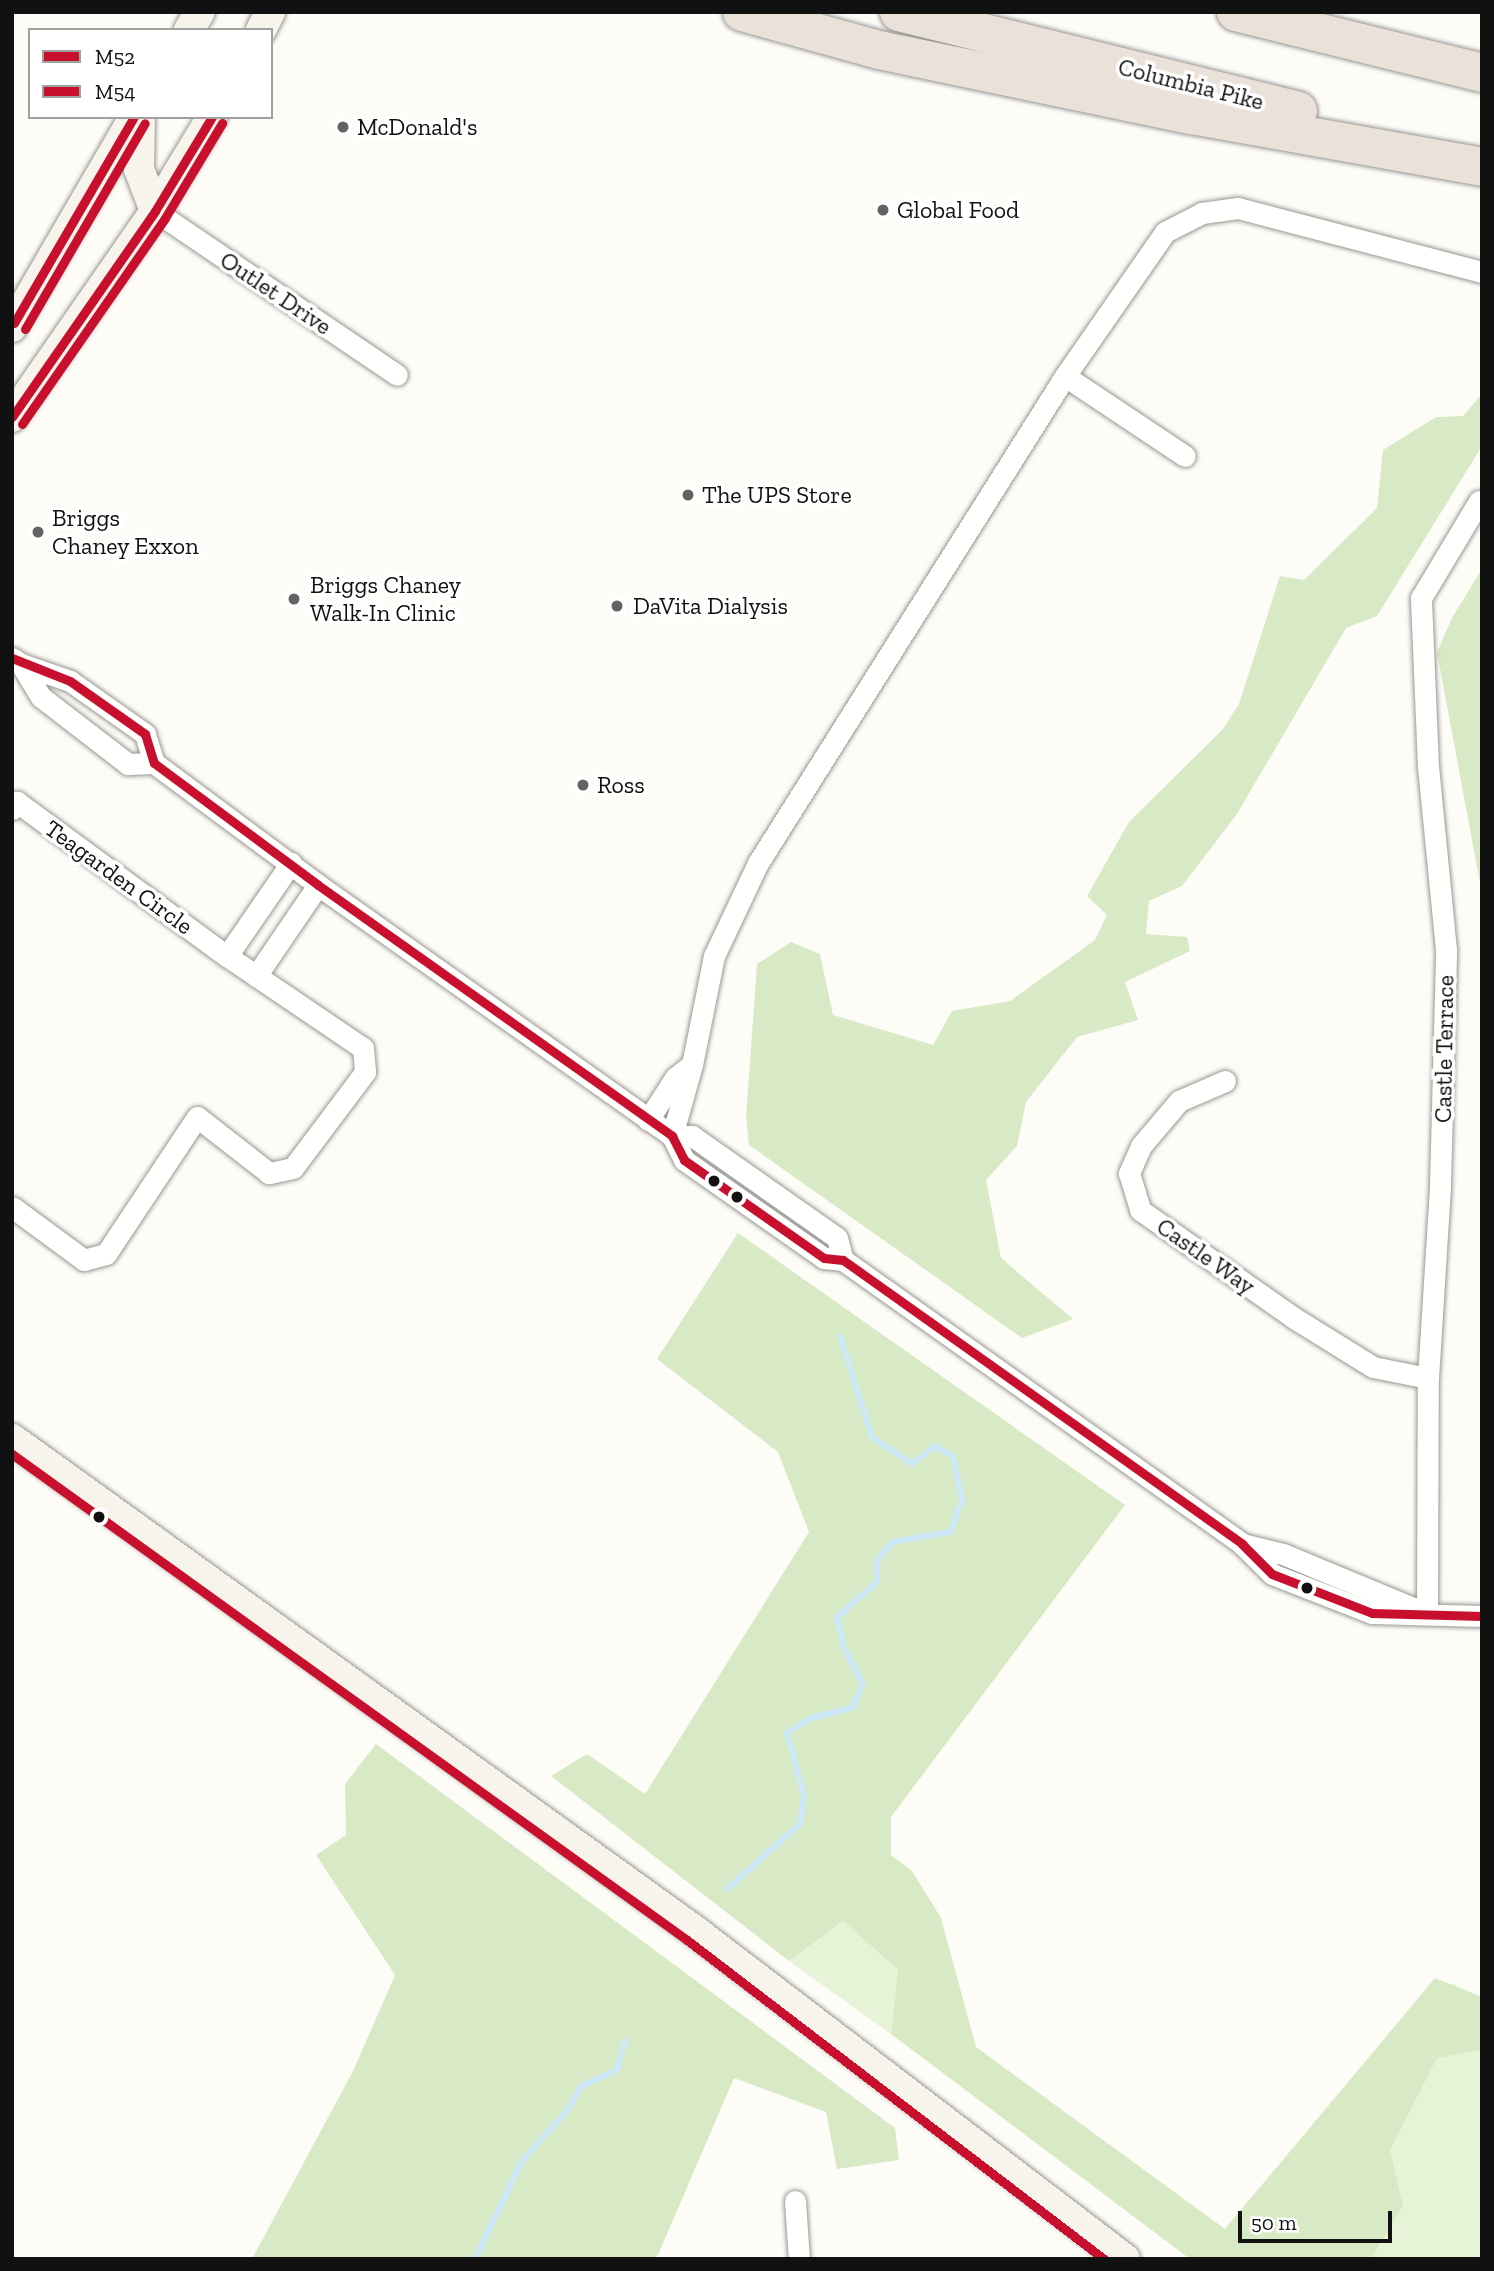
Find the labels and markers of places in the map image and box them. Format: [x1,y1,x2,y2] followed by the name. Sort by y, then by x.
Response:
[357,113,477,141] place label: McDonald's
[335,119,351,135] marker: McDonald's
[897,196,1019,224] place label: Global Food
[875,202,891,218] marker: Global Food
[702,481,852,509] place label: The UPS Store
[680,487,696,503] marker: The UPS Store
[52,504,199,560] place label: Briggs Chaney Exxon
[30,524,46,540] marker: Briggs Chaney Exxon
[310,571,461,627] place label: Briggs Chaney Walk-In Clinic
[284,589,304,609] marker: Briggs Chaney Walk-In Clinic
[633,592,788,620] place label: DaVita Dialysis
[607,596,627,616] marker: DaVita Dialysis
[597,771,645,799] place label: Ross
[575,777,591,793] marker: Ross
[707,1174,721,1188] unlabelled marker
[730,1190,744,1204] unlabelled marker
[92,1510,106,1524] unlabelled marker
[1300,1581,1314,1595] unlabelled marker

